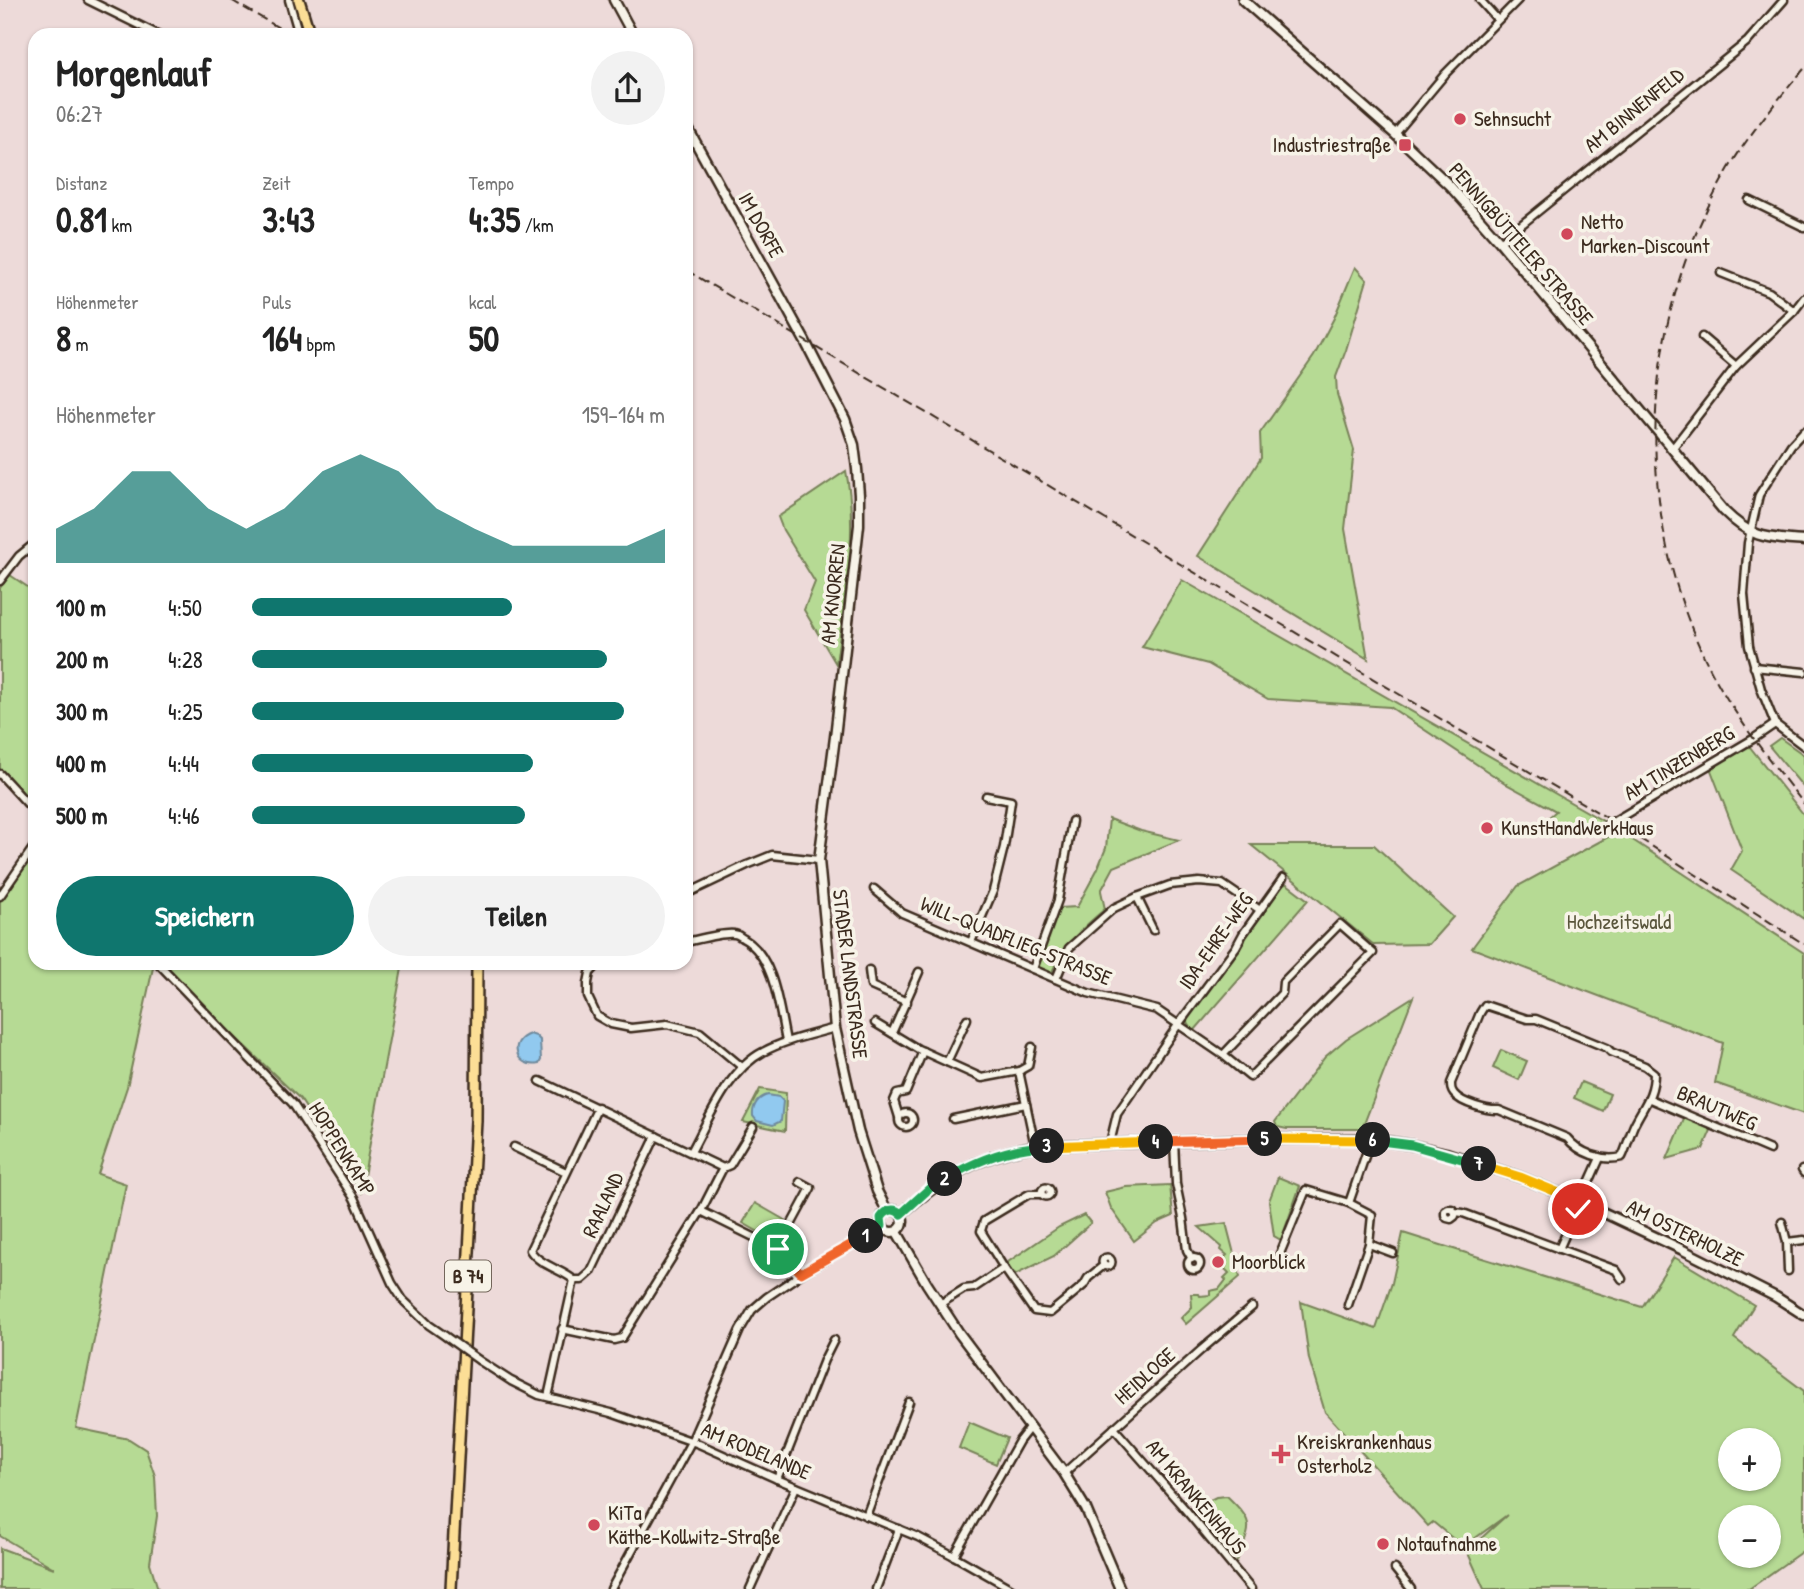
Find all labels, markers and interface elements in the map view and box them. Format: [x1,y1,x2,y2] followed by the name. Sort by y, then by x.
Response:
[56,46,212,98] text: Morgenlauf
[591,51,665,125] button: share
[1578,60,1690,159] street label: AM BINNENFELD
[56,98,103,129] text: 06:27
[1474,104,1552,133] place label: Sehnsucht
[1452,111,1468,127] marker: Sehnsucht
[1272,130,1391,159] place label: Industriestraße
[1397,137,1413,153] marker: Industriestraße
[1442,156,1600,331] street label: PENNIGBÜTTELER STRASSE
[56,170,107,196] text: Distanz
[262,170,290,196] text: Zeit
[469,170,514,196] text: Tempo
[732,187,791,263] street label: IM DORFE
[56,196,107,243] text: 0.81
[262,196,315,243] text: 3:43
[469,196,520,243] text: 4:35
[1581,207,1710,260] place label: Netto Marken-Discount
[107,212,132,238] text: km
[520,212,554,238] text: /km
[1559,226,1575,242] marker: Netto Marken-Discount
[56,289,139,315] text: Höhenmeter
[262,289,291,315] text: Puls
[469,289,496,315] text: kcal
[56,315,71,362] text: 8
[262,315,302,362] text: 164
[469,315,499,362] text: 50
[71,331,88,357] text: m
[302,331,335,357] text: bpm
[56,399,156,430] text: Höhenmeter
[582,399,665,430] text: 159–164 m
[813,542,852,646] street label: AM KNORREN
[56,592,106,623] text: 100 m
[168,592,202,623] text: 4:50
[56,644,108,675] text: 200 m
[168,644,203,675] text: 4:28
[56,696,108,727] text: 300 m
[168,696,202,727] text: 4:25
[1618,718,1739,807] street label: AM TINZENBERG
[56,748,106,779] text: 400 m
[168,748,199,779] text: 4:44
[56,800,107,831] text: 500 m
[168,800,200,831] text: 4:46
[1501,813,1654,842] place label: KunstHandWerkHaus
[1479,820,1495,836] marker: KunstHandWerkHaus
[56,876,354,956] button: Speichern
[368,876,665,956] button: Teilen
[1171,886,1260,995] street label: IDA-EHRE-WEG
[826,888,875,1060] street label: STADER LANDSTRASSE
[916,889,1116,992] street label: WILL-QUADFLIEG-STRASSE
[1567,907,1671,936] park label: Hochzeitswald
[1673,1078,1762,1137] street label: BRAUTWEG
[302,1096,383,1201] street label: HOPPENKAMP
[1248,1122,1282,1156] pin: 5
[1356,1122,1390,1158] pin: 6
[1138,1124,1174,1160] pin: 4
[1260,1125,1269,1151] text: 5
[1369,1126,1376,1152] text: 6
[1030,1128,1064,1164] pin: 3
[1152,1128,1159,1154] text: 4
[1042,1132,1051,1158] text: 3
[1462,1146,1496,1182] pin: 7
[1474,1150,1483,1176] text: 7
[928,1162,962,1196] pin: 2
[940,1165,949,1191] text: 2
[575,1167,630,1242] street label: RAALAND
[1548,1179,1608,1239] pin
[1559,1190,1597,1228] icon: check
[1622,1192,1749,1273] street label: AM OSTERHOLZE
[848,1218,884,1254] pin: 1
[748,1219,808,1279] pin
[862,1222,869,1248] text: 1
[759,1230,797,1268] icon: arrive
[1232,1247,1306,1276] place label: Moorblick
[1210,1254,1226,1270] marker: Moorblick
[445,1260,491,1292] road number: B 74
[1108,1340,1181,1411] street label: HEIDLOGE
[697,1414,815,1487] street label: AM RODELANDE
[1297,1427,1432,1480] place label: Kreiskrankenhaus Osterholz
[1718,1428,1781,1568] map controls
[1718,1428,1781,1491] button: +
[1140,1433,1253,1561] street label: AM KRANKENHAUS
[1271,1444,1291,1464] marker: Kreiskrankenhaus Osterholz
[608,1498,780,1551] place label: KiTa Käthe-Kollwitz-Straße
[1718,1505,1781,1568] button: −
[586,1517,602,1533] marker: KiTa Käthe-Kollwitz-Straße
[1397,1529,1497,1558] place label: Notaufnahme
[1375,1536,1391,1552] marker: Notaufnahme

